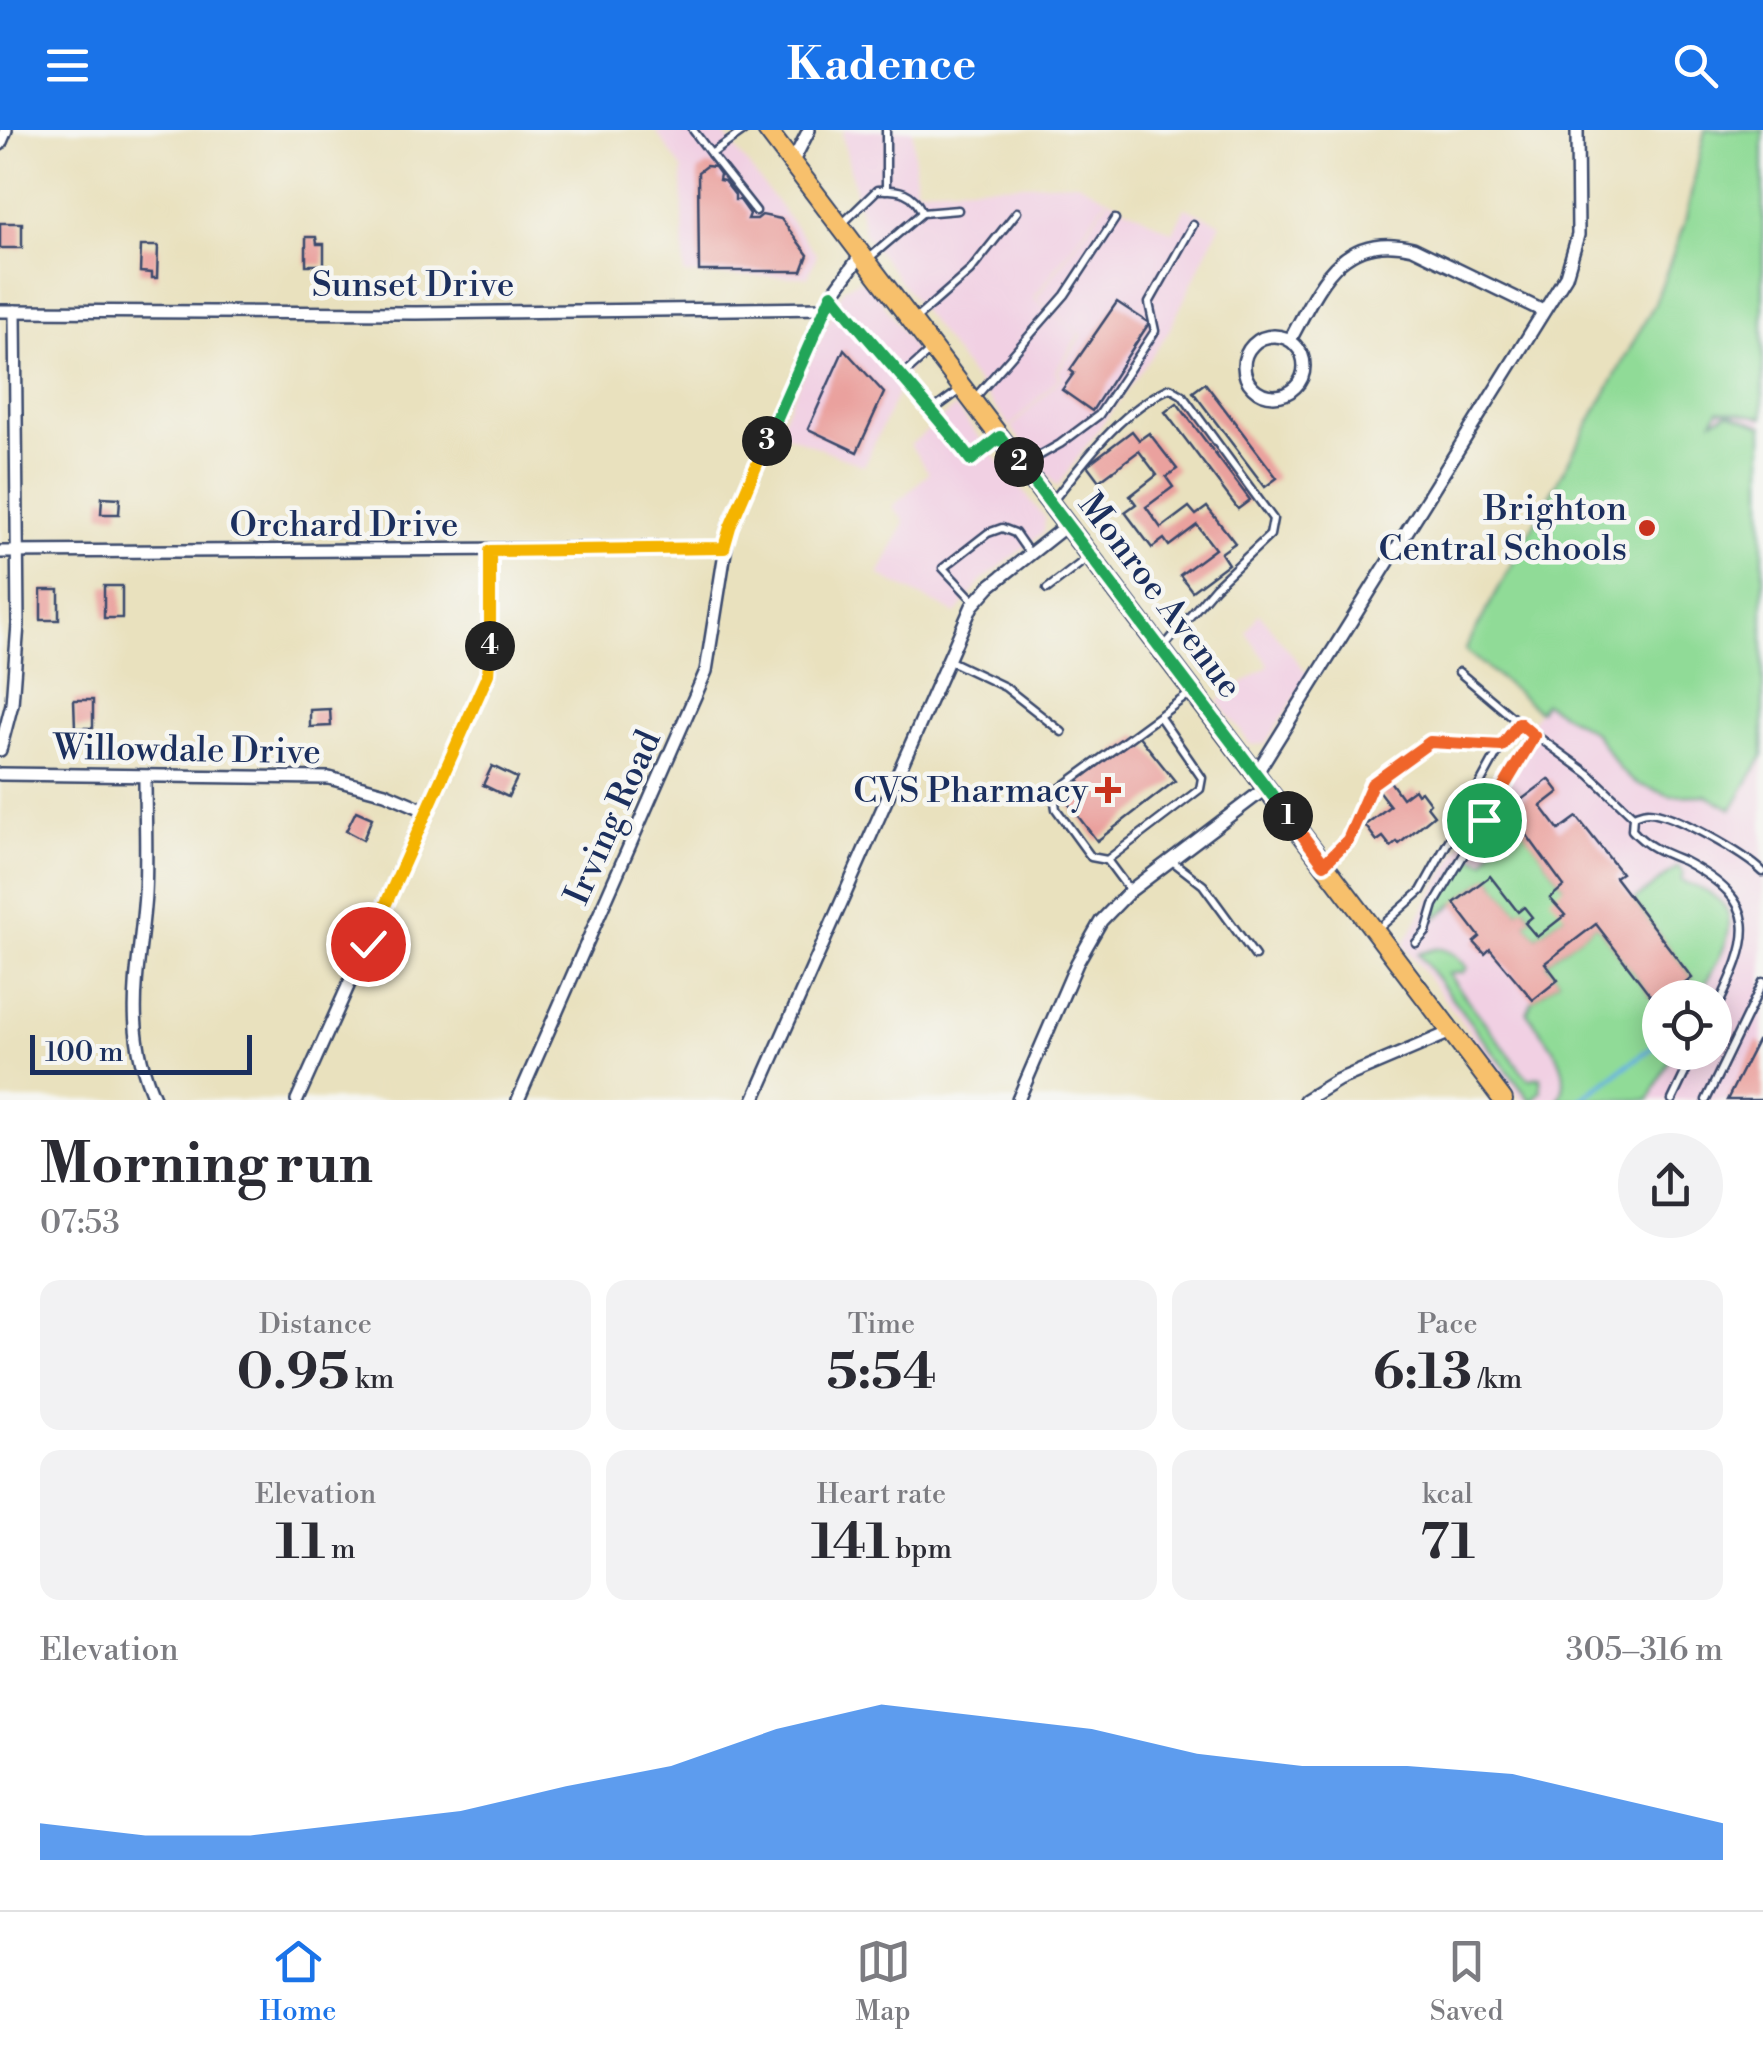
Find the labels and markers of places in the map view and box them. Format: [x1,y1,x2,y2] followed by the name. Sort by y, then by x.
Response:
[742,416,792,466] pin: 3
[994,437,1044,487] pin: 2
[1378,488,1627,571] place label: Brighton Central Schools
[1636,517,1658,539] marker: Brighton Central Schools
[465,621,515,671] pin: 4
[853,770,1089,813] place label: CVS Pharmacy
[1442,778,1527,863] pin
[1097,779,1119,801] marker: CVS Pharmacy
[1263,791,1313,841] pin: 1
[326,902,411,987] pin

